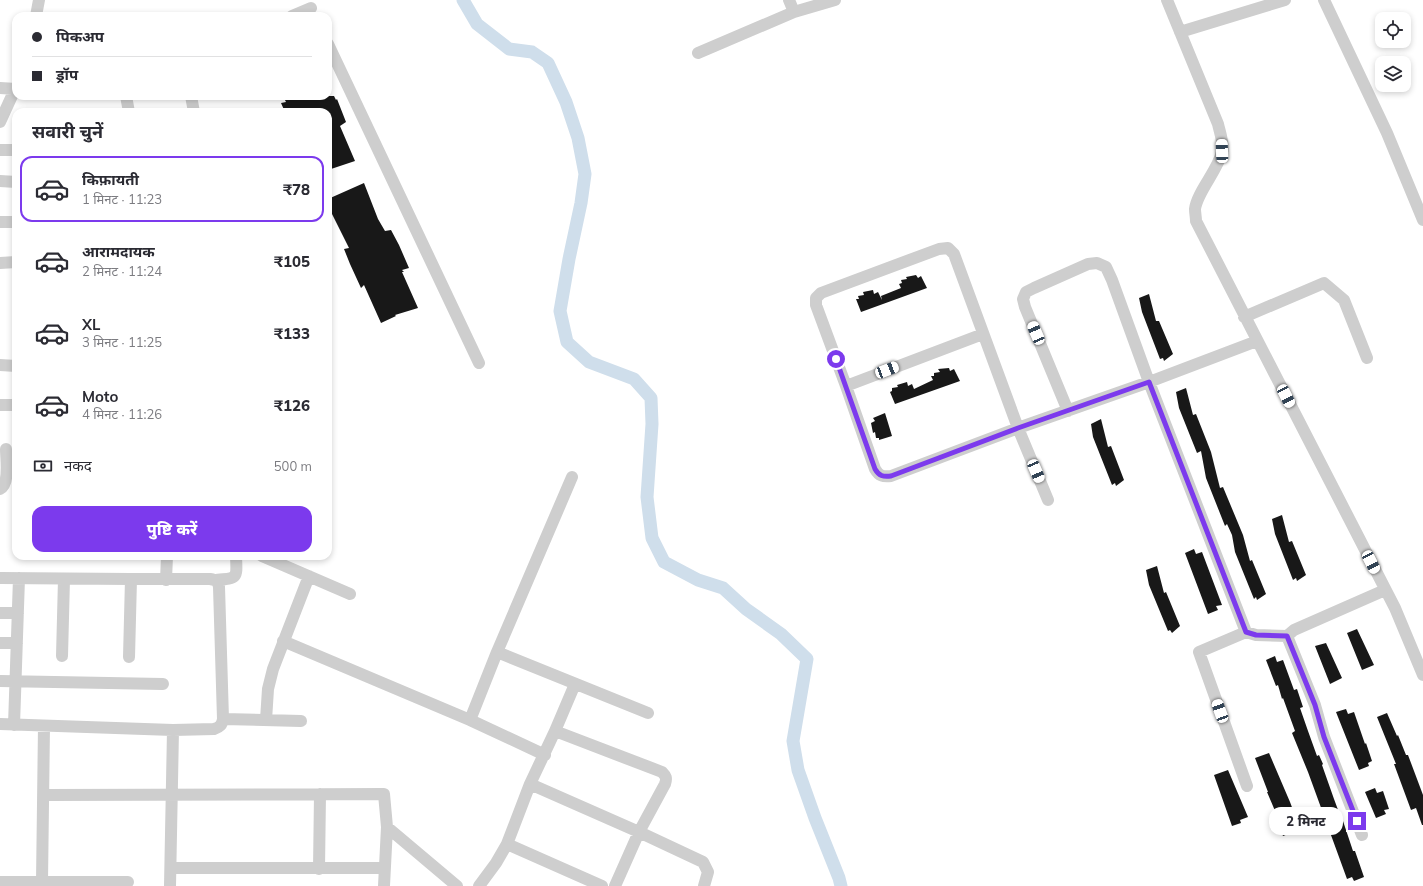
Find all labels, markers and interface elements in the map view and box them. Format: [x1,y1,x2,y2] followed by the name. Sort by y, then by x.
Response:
[1375,12,1411,92] map controls
[1375,12,1411,48] button: locate
[56,27,104,46] text: पिकअप
[1375,56,1411,92] button: layers
[56,65,78,84] text: ड्रॉप
[32,120,103,143] text: सवारी चुनें
[1216,139,1228,163] car
[82,170,139,189] text: किफ़ायती
[34,171,70,207] icon: car
[283,180,310,199] text: ₹78
[82,191,162,207] text: 1 मिनट · 11:23
[82,242,155,261] text: आरामदायक
[34,243,70,279] icon: car
[274,252,310,271] text: ₹105
[82,263,162,279] text: 2 मिनट · 11:24
[34,315,70,351] icon: car
[82,315,100,334] text: XL
[1026,320,1046,346] car
[274,324,310,343] text: ₹133
[82,334,162,350] text: 3 मिनट · 11:25
[827,350,845,368] route start
[874,360,900,380] car
[1275,383,1297,409] car
[34,387,70,423] icon: car
[82,387,118,406] text: Moto
[274,396,310,415] text: ₹126
[82,406,162,422] text: 4 मिनट · 11:26
[32,455,54,477] icon: cash
[64,456,92,475] text: नकद
[274,458,312,474] text: 500 m
[1026,458,1046,484] car
[32,506,312,552] button: पुष्टि करें
[1360,549,1382,575] car
[1210,698,1230,724] car
[1269,807,1343,835] callout: 2 मिनट
[1348,812,1366,830] route end
[1286,813,1326,829] text: 2 मिनट

